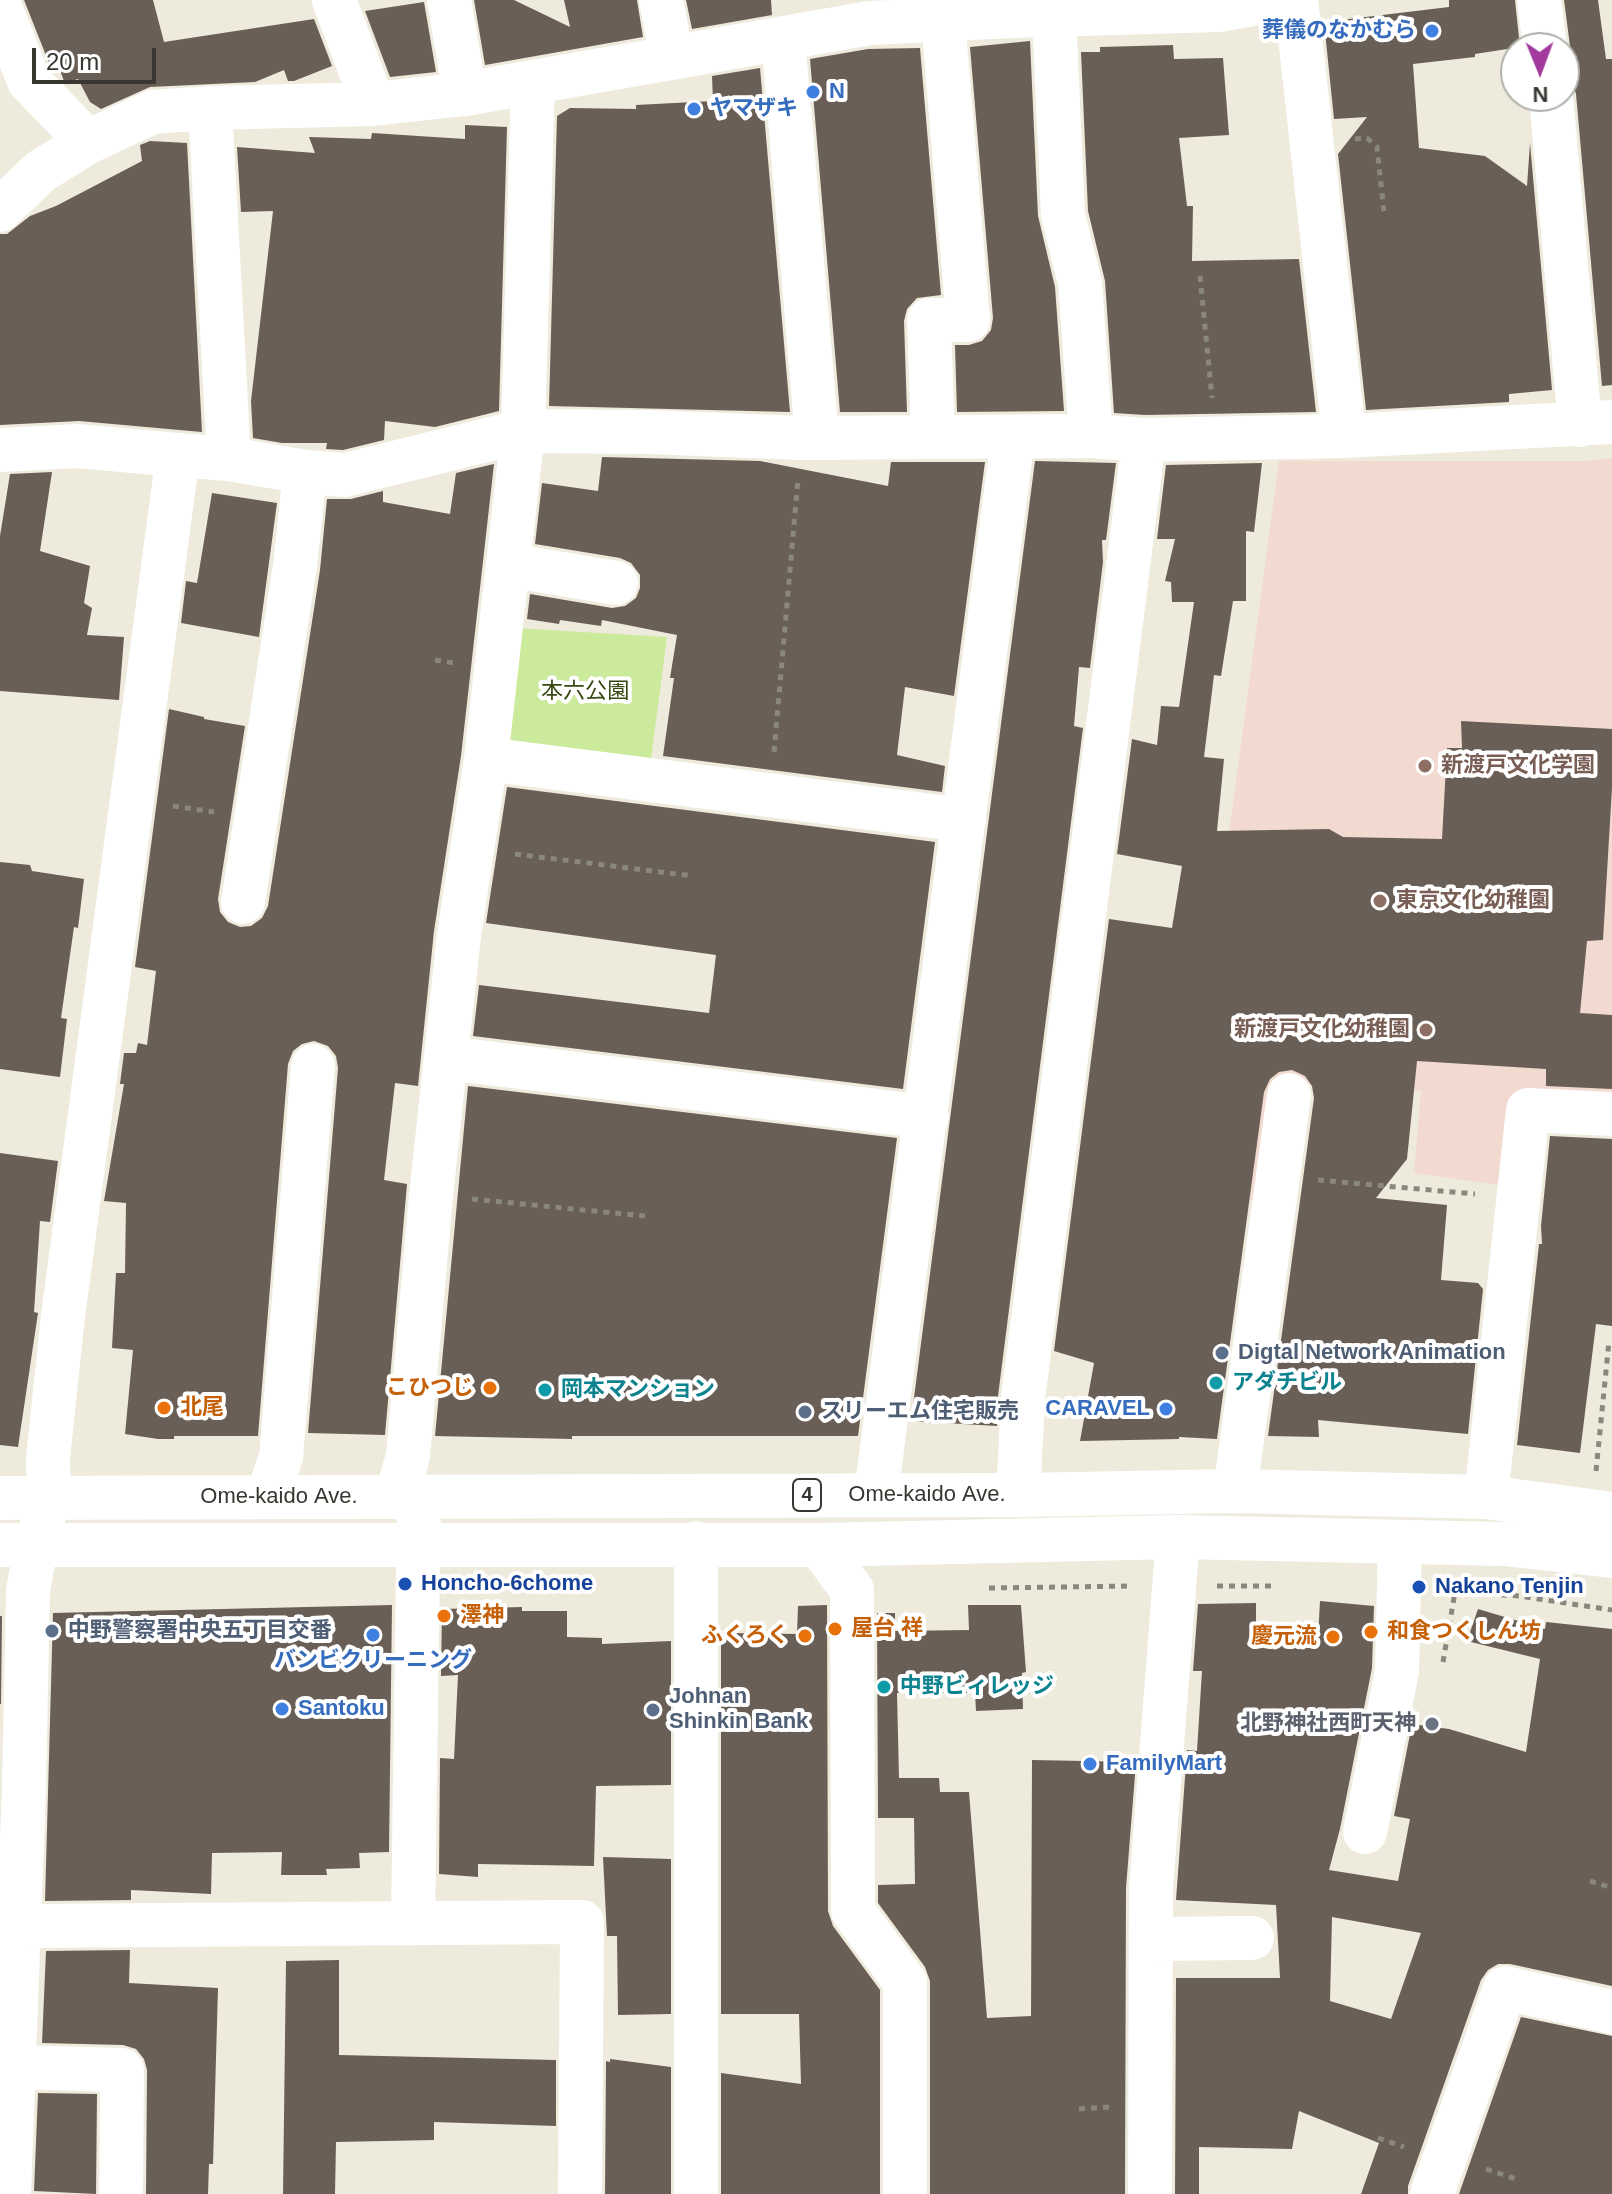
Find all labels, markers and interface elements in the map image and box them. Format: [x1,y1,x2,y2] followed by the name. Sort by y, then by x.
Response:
[1262,18,1416,44] place label: 葬儀のなかむら
[1423,22,1441,40] marker: 葬儀のなかむら
[36,32,160,82] scale bar
[1500,32,1580,112] north arrow
[46,48,99,75] text: 20 m
[829,79,845,105] place label: N
[1532,82,1549,107] text: N
[804,83,822,101] marker: N
[710,96,798,122] place label: ヤマザキ
[685,100,703,118] marker: ヤマザキ
[541,679,629,705] park label: 本六公園
[1441,753,1595,779] place label: 新渡戸文化学園
[1416,757,1434,775] marker: 新渡戸文化学園
[1396,888,1550,914] place label: 東京文化幼稚園
[1371,892,1389,910] marker: 東京文化幼稚園
[1234,1017,1410,1043] place label: 新渡戸文化幼稚園
[1417,1021,1435,1039] marker: 新渡戸文化幼稚園
[1238,1340,1506,1366] place label: Digtal Network Animation
[1213,1344,1231,1362] marker: Digtal Network Animation
[1232,1370,1342,1396] place label: アダチビル
[1207,1374,1225,1392] marker: アダチビル
[386,1375,474,1401] place label: こひつじ
[561,1377,715,1403] place label: 岡本マンション
[481,1379,499,1397] marker: こひつじ
[536,1381,554,1399] marker: 岡本マンション
[180,1395,224,1421] place label: 北尾
[1045,1396,1150,1422] place label: CARAVEL
[155,1399,173,1417] marker: 北尾
[821,1399,1019,1425] place label: スリーエム住宅販売
[1157,1400,1175,1418] marker: CARAVEL
[796,1403,814,1421] marker: スリーエム住宅販売
[793,1479,821,1511] road number: 4
[848,1482,1006,1508] street label: Ome-kaido Ave.
[200,1484,358,1510] street label: Ome-kaido Ave.
[421,1571,593,1597] place label: Honcho-6chome
[1435,1574,1584,1600] place label: Nakano Tenjin
[396,1575,414,1593] marker: Honcho-6chome
[1410,1578,1428,1596] marker: Nakano Tenjin
[460,1603,504,1629] place label: 澤神
[435,1607,453,1625] marker: 澤神
[851,1616,923,1642] place label: 屋台 祥
[68,1618,332,1644] place label: 中野警察署中央五丁目交番
[1387,1619,1541,1645] place label: 和食つくしん坊
[826,1620,844,1638] marker: 屋台 祥
[43,1622,61,1640] marker: 中野警察署中央五丁目交番
[701,1623,789,1649] place label: ふくろく
[1362,1623,1380,1641] marker: 和食つくしん坊
[1251,1624,1317,1650] place label: 慶元流
[364,1626,382,1644] marker: バンビクリーニング
[796,1627,814,1645] marker: ふくろく
[1324,1628,1342,1646] marker: 慶元流
[274,1648,472,1674] place label: バンビクリーニング
[900,1674,1054,1700] place label: 中野ビィレッジ
[875,1678,893,1696] marker: 中野ビィレッジ
[669,1684,808,1736] place label: Johnan Shinkin Bank
[298,1696,385,1722] place label: Santoku
[273,1700,291,1718] marker: Santoku
[644,1701,662,1719] marker: Johnan Shinkin Bank
[1240,1711,1416,1737] place label: 北野神社西町天神
[1423,1715,1441,1733] marker: 北野神社西町天神
[1106,1751,1222,1777] place label: FamilyMart
[1081,1755,1099,1773] marker: FamilyMart

